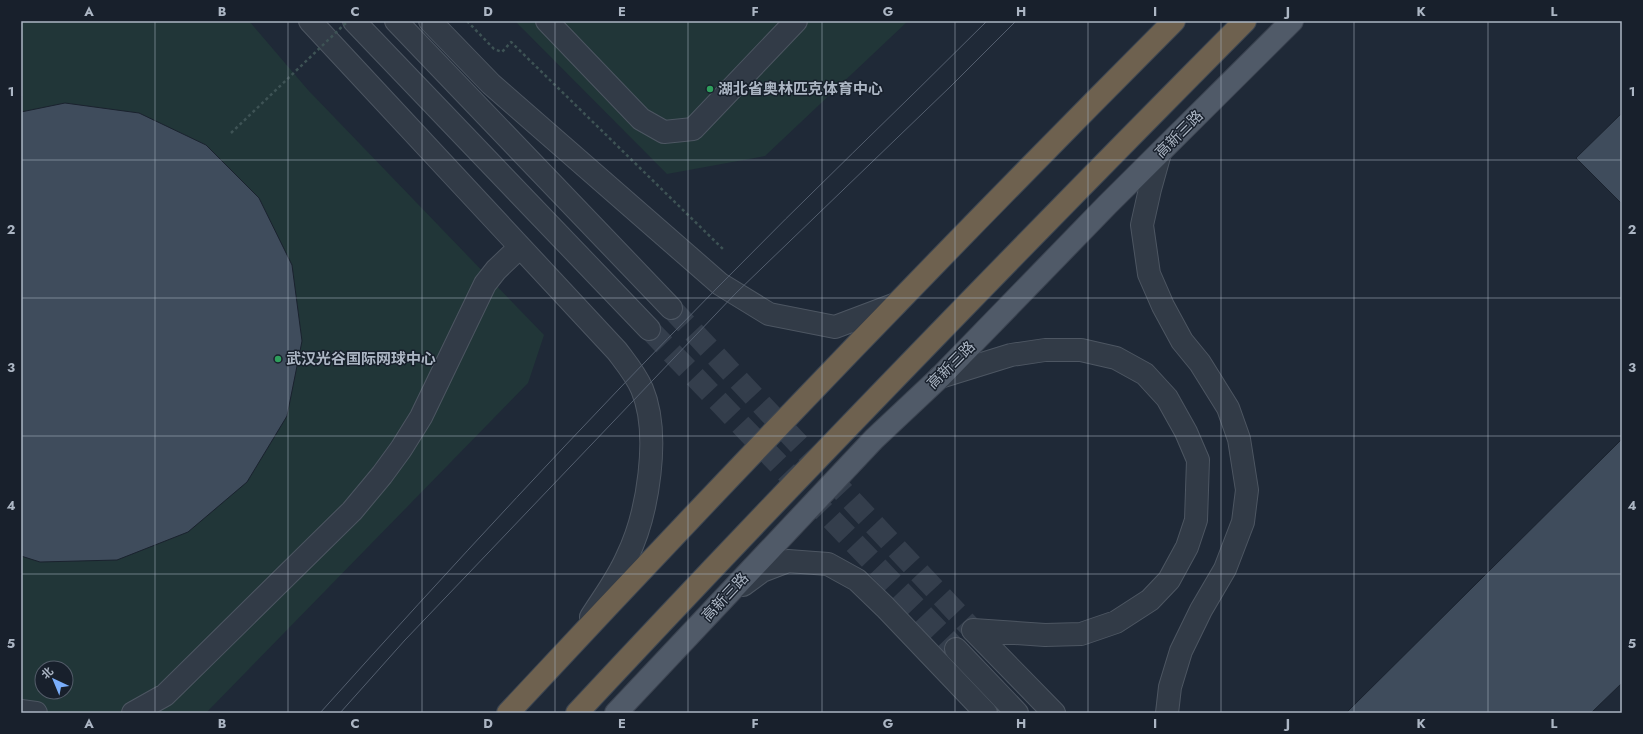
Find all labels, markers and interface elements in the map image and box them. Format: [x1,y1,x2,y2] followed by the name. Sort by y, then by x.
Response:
[83,2,94,21] text: A
[218,2,227,21] text: B
[350,2,360,21] text: C
[483,2,493,21] text: D
[618,2,626,21] text: E
[751,2,759,21] text: F
[883,2,894,21] text: G
[1016,2,1026,21] text: H
[1153,2,1157,21] text: I
[1283,2,1290,21] text: J
[1416,2,1426,21] text: K
[1551,2,1558,21] text: L
[718,78,883,100] place label: 湖北省奥林匹克体育中心
[8,82,14,101] text: 1
[1629,82,1635,101] text: 1
[705,84,715,94] marker: 湖北省奥林匹克体育中心
[1150,105,1208,163] street label: 高新三路
[7,220,15,239] text: 2
[1628,220,1636,239] text: 2
[922,336,980,394] street label: 高新三路
[286,348,436,370] place label: 武汉光谷国际网球中心
[273,354,283,364] marker: 武汉光谷国际网球中心
[7,358,15,377] text: 3
[1628,358,1636,377] text: 3
[6,496,16,515] text: 4
[1627,496,1637,515] text: 4
[696,568,754,626] street label: 高新三路
[7,634,15,653] text: 5
[1628,634,1636,653] text: 5
[34,660,74,700] north arrow
[38,663,57,682] text: 北
[83,714,94,733] text: A
[218,714,227,733] text: B
[350,714,360,733] text: C
[483,714,493,733] text: D
[618,714,626,733] text: E
[751,714,759,733] text: F
[883,714,894,733] text: G
[1016,714,1026,733] text: H
[1153,714,1157,733] text: I
[1283,714,1290,733] text: J
[1416,714,1426,733] text: K
[1551,714,1558,733] text: L

